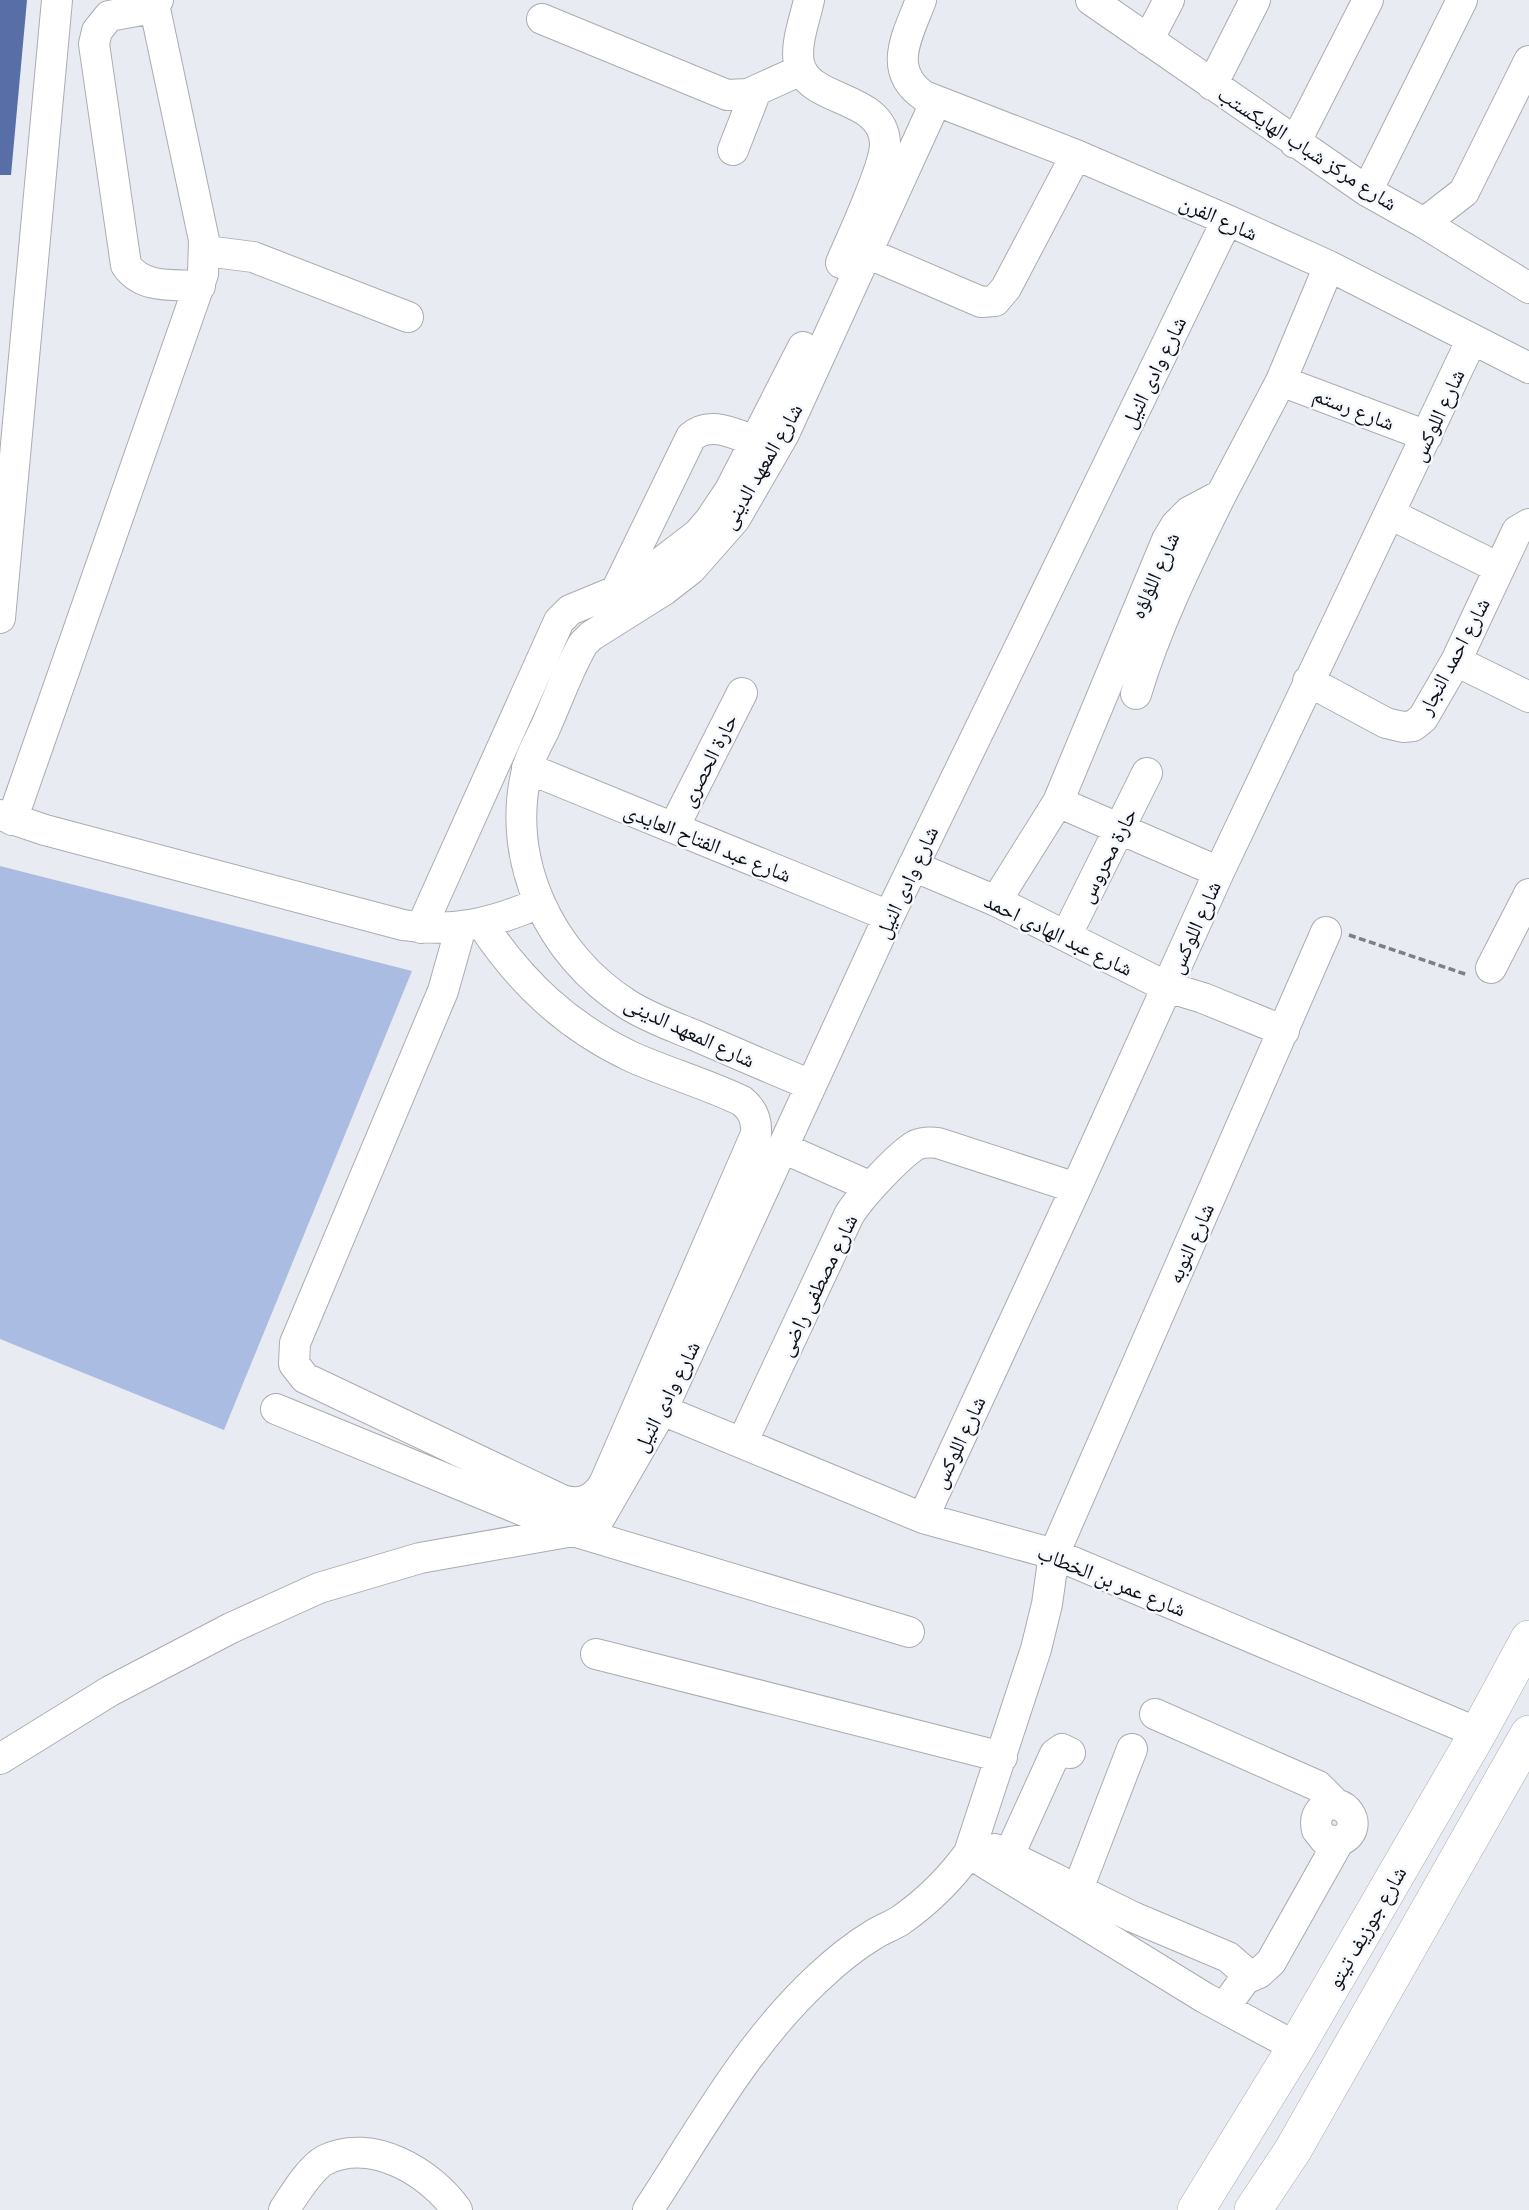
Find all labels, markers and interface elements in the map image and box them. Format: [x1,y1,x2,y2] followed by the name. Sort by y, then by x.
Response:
[1212,78,1404,218] street label: شارع مركز شباب الهايكستب
[1175,186,1263,248] street label: شارع الفرن
[1112,311,1194,433] street label: شارع وادى النيل
[1402,363,1472,467] street label: شارع اللوكس
[1309,378,1399,438] street label: شارع رستم
[712,397,810,535] street label: شارع المعهد الدينى
[1121,527,1187,623] street label: شارع اللؤلؤه
[1408,591,1497,721] street label: شارع احمد النجار
[671,708,745,812] street label: حارة الحصرى
[620,794,796,890] street label: شارع عبد الفتاح العايدى
[1069,802,1145,908] street label: حارة محروس
[866,820,946,944] street label: شارع وادى النيل
[1159,875,1229,979] street label: شارع اللوكس
[979,884,1139,984] street label: شارع عبد الهادى احمد
[619,987,761,1075] street label: شارع المعهد الدينى
[1158,1198,1222,1288] street label: شارع النوبه
[769,1208,865,1362] street label: شارع مصطفى راضى
[624,1335,708,1457] street label: شارع وادى النيل
[923,1390,993,1494] street label: شارع اللوكس
[1033,1536,1191,1624] street label: شارع عمر بن الخطاب
[1318,1860,1414,1994] street label: شارع جوزيف تيتو

